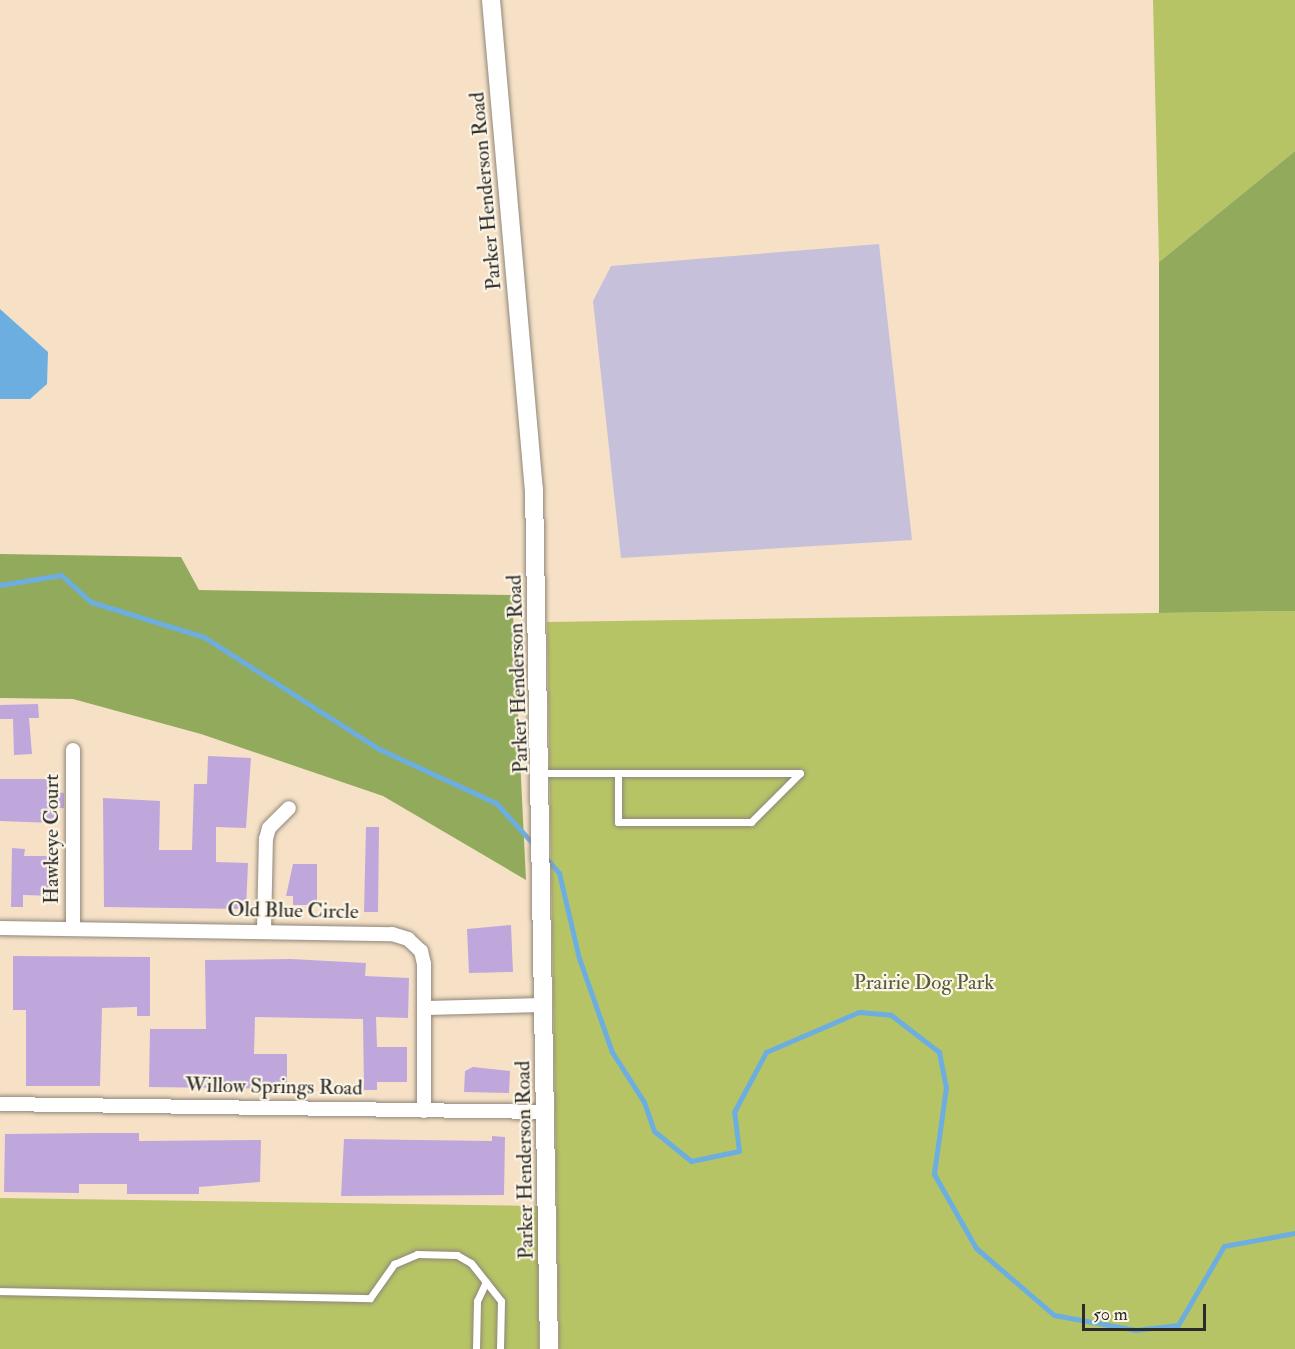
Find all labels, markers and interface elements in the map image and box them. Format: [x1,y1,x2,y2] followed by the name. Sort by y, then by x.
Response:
[465,91,507,291] street label: Parker Henderson Road
[502,574,534,774] street label: Parker Henderson Road
[39,774,65,904] street label: Hawkeye Court
[227,897,359,925] street label: Old Blue Circle
[854,970,994,996] park label: Prairie Dog Park
[511,1060,539,1260] street label: Parker Henderson Road
[185,1073,363,1101] street label: Willow Springs Road
[1085,1292,1210,1330] scale bar
[1093,1303,1128,1326] text: 50 m

